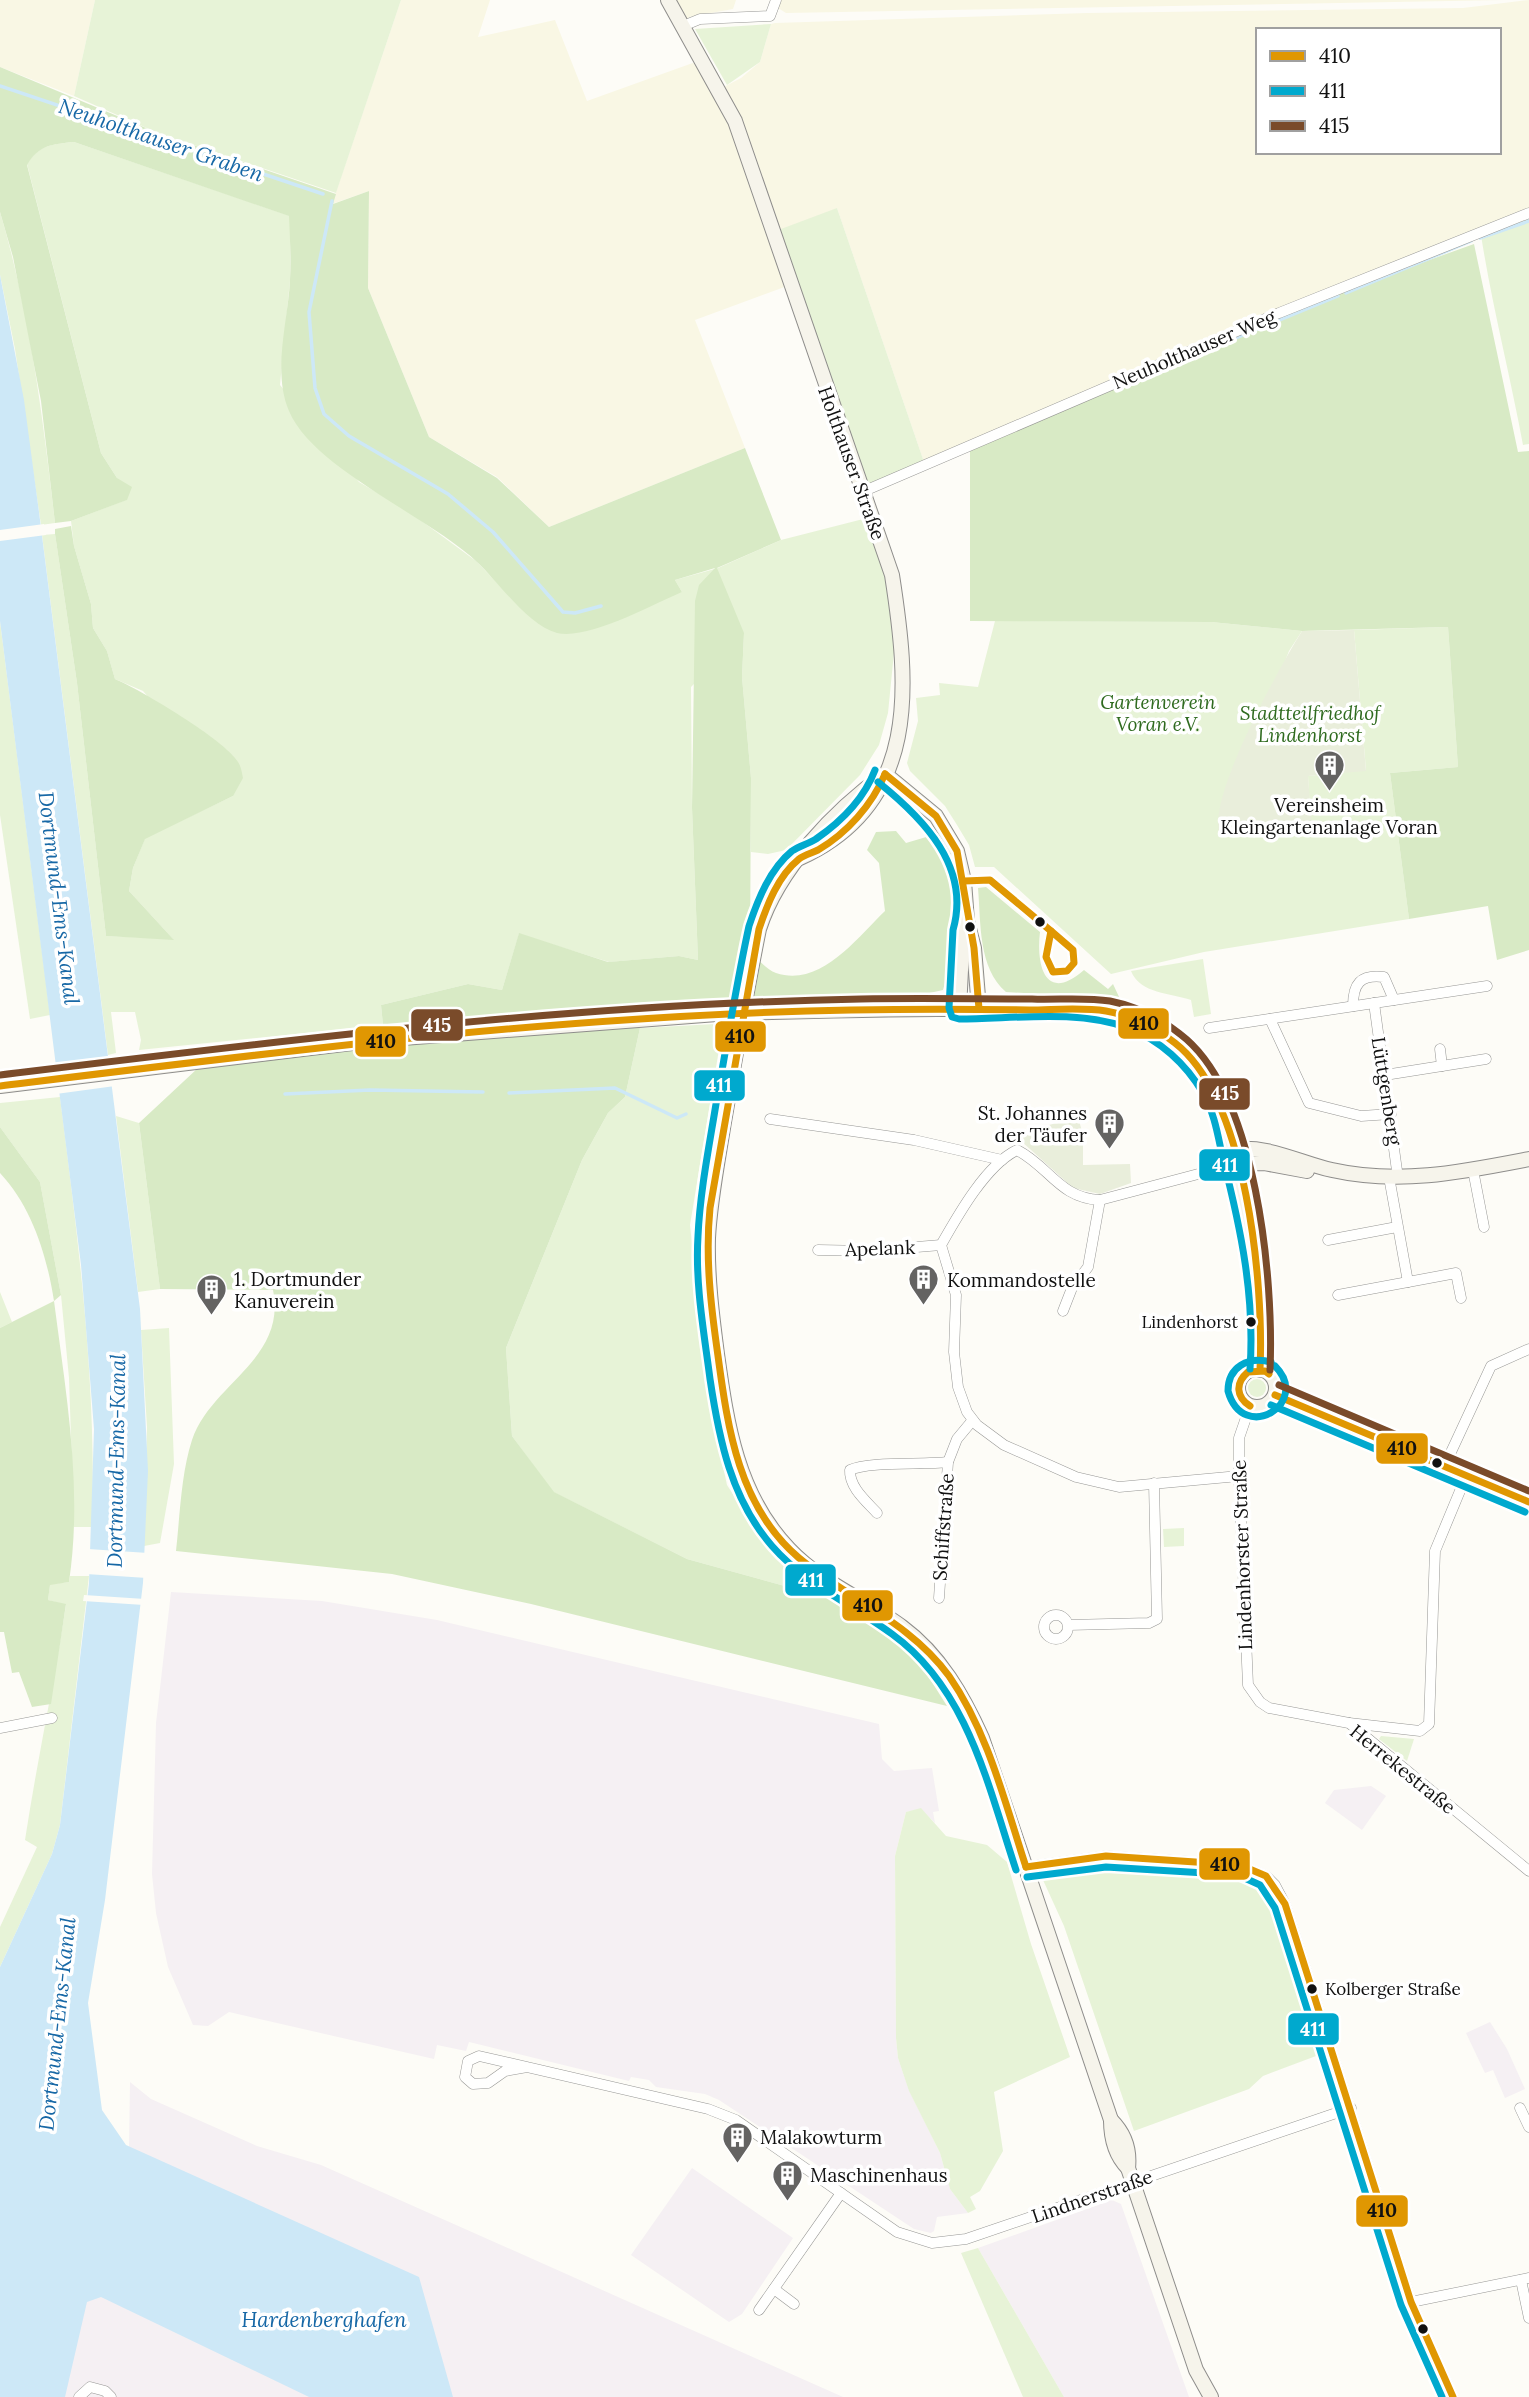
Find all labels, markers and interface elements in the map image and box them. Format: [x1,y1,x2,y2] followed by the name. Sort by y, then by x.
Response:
[1256,28,1501,154] legend
[1319,42,1351,69] text: 410
[1319,77,1346,104] text: 411
[55,92,267,188] water label: Neuholthauser Graben
[1319,112,1349,139] text: 415
[1109,304,1280,394] street label: Neuholthauser Weg
[813,383,891,543] street label: Holthauser Straße
[1100,690,1216,736] park label: Gartenverein Voran e.V.
[1240,701,1382,747] park label: Stadtteilfriedhof Lindenhorst
[1312,749,1346,793] building icon: Vereinsheim Kleingartenanlage Voran
[33,790,85,1006] water label: Dortmund-Ems-Kanal
[1220,793,1438,839] place label: Vereinsheim Kleingartenanlage Voran
[1033,915,1047,929] unlabelled marker
[963,920,977,934] unlabelled marker
[1117,1007,1170,1040] line badge: 410
[410,1008,464,1042] line badge: 415
[1129,1011,1159,1035] text: 410
[423,1013,451,1037] text: 415
[714,1020,767,1053] line badge: 410
[725,1024,755,1048] text: 410
[354,1025,407,1058] line badge: 410
[366,1029,396,1053] text: 410
[1367,1035,1407,1147] street label: Lüttgenberg
[693,1069,746,1102] line badge: 411
[706,1073,732,1097] text: 411
[1198,1077,1251,1111] line badge: 415
[1211,1081,1239,1105] text: 415
[978,1101,1088,1147] place label: St. Johannes der Täufer
[1093,1107,1127,1151] building icon: St. Johannes der Täufer
[1198,1148,1251,1182] line badge: 411
[1212,1153,1238,1177] text: 411
[843,1235,916,1261] street label: Apelank
[907,1263,941,1307] building icon: Kommandostelle
[234,1267,362,1313] place label: 1. Dortmunder Kanuverein
[947,1268,1096,1292] place label: Kommandostelle
[194,1273,228,1317] building icon: 1. Dortmunder Kanuverein
[1141,1311,1238,1333] place label: Lindenhorst
[1244,1315,1258,1329] marker: Lindenhorst
[101,1353,131,1568] water label: Dortmund-Ems-Kanal
[1375,1432,1429,1465] line badge: 410
[1387,1436,1417,1460] text: 410
[1430,1456,1444,1470] unlabelled marker
[1227,1459,1257,1651] street label: Lindenhorster Straße
[927,1472,959,1582] street label: Schiffstraße
[784,1563,837,1597] line badge: 411
[798,1568,824,1592] text: 411
[841,1589,894,1622] line badge: 410
[853,1593,883,1617] text: 410
[1345,1719,1461,1819] street label: Herrekestraße
[1198,1847,1251,1881] line badge: 410
[1210,1852,1240,1876] text: 410
[32,1916,82,2132] water label: Dortmund-Ems-Kanal
[1325,1978,1461,2000] place label: Kolberger Straße
[1305,1982,1319,1996] marker: Kolberger Straße
[1287,2012,1340,2046] line badge: 411
[1300,2017,1326,2041] text: 411
[720,2120,754,2164] building icon: Malakowturm
[760,2125,882,2149] place label: Malakowturm
[770,2158,804,2202] building icon: Maschinenhaus
[810,2163,948,2187] place label: Maschinenhaus
[1028,2164,1156,2228] street label: Lindnerstraße
[1355,2194,1409,2228] line badge: 410
[1367,2198,1397,2222] text: 410
[241,2306,407,2333] water label: Hardenberghafen
[1416,2322,1430,2336] unlabelled marker

